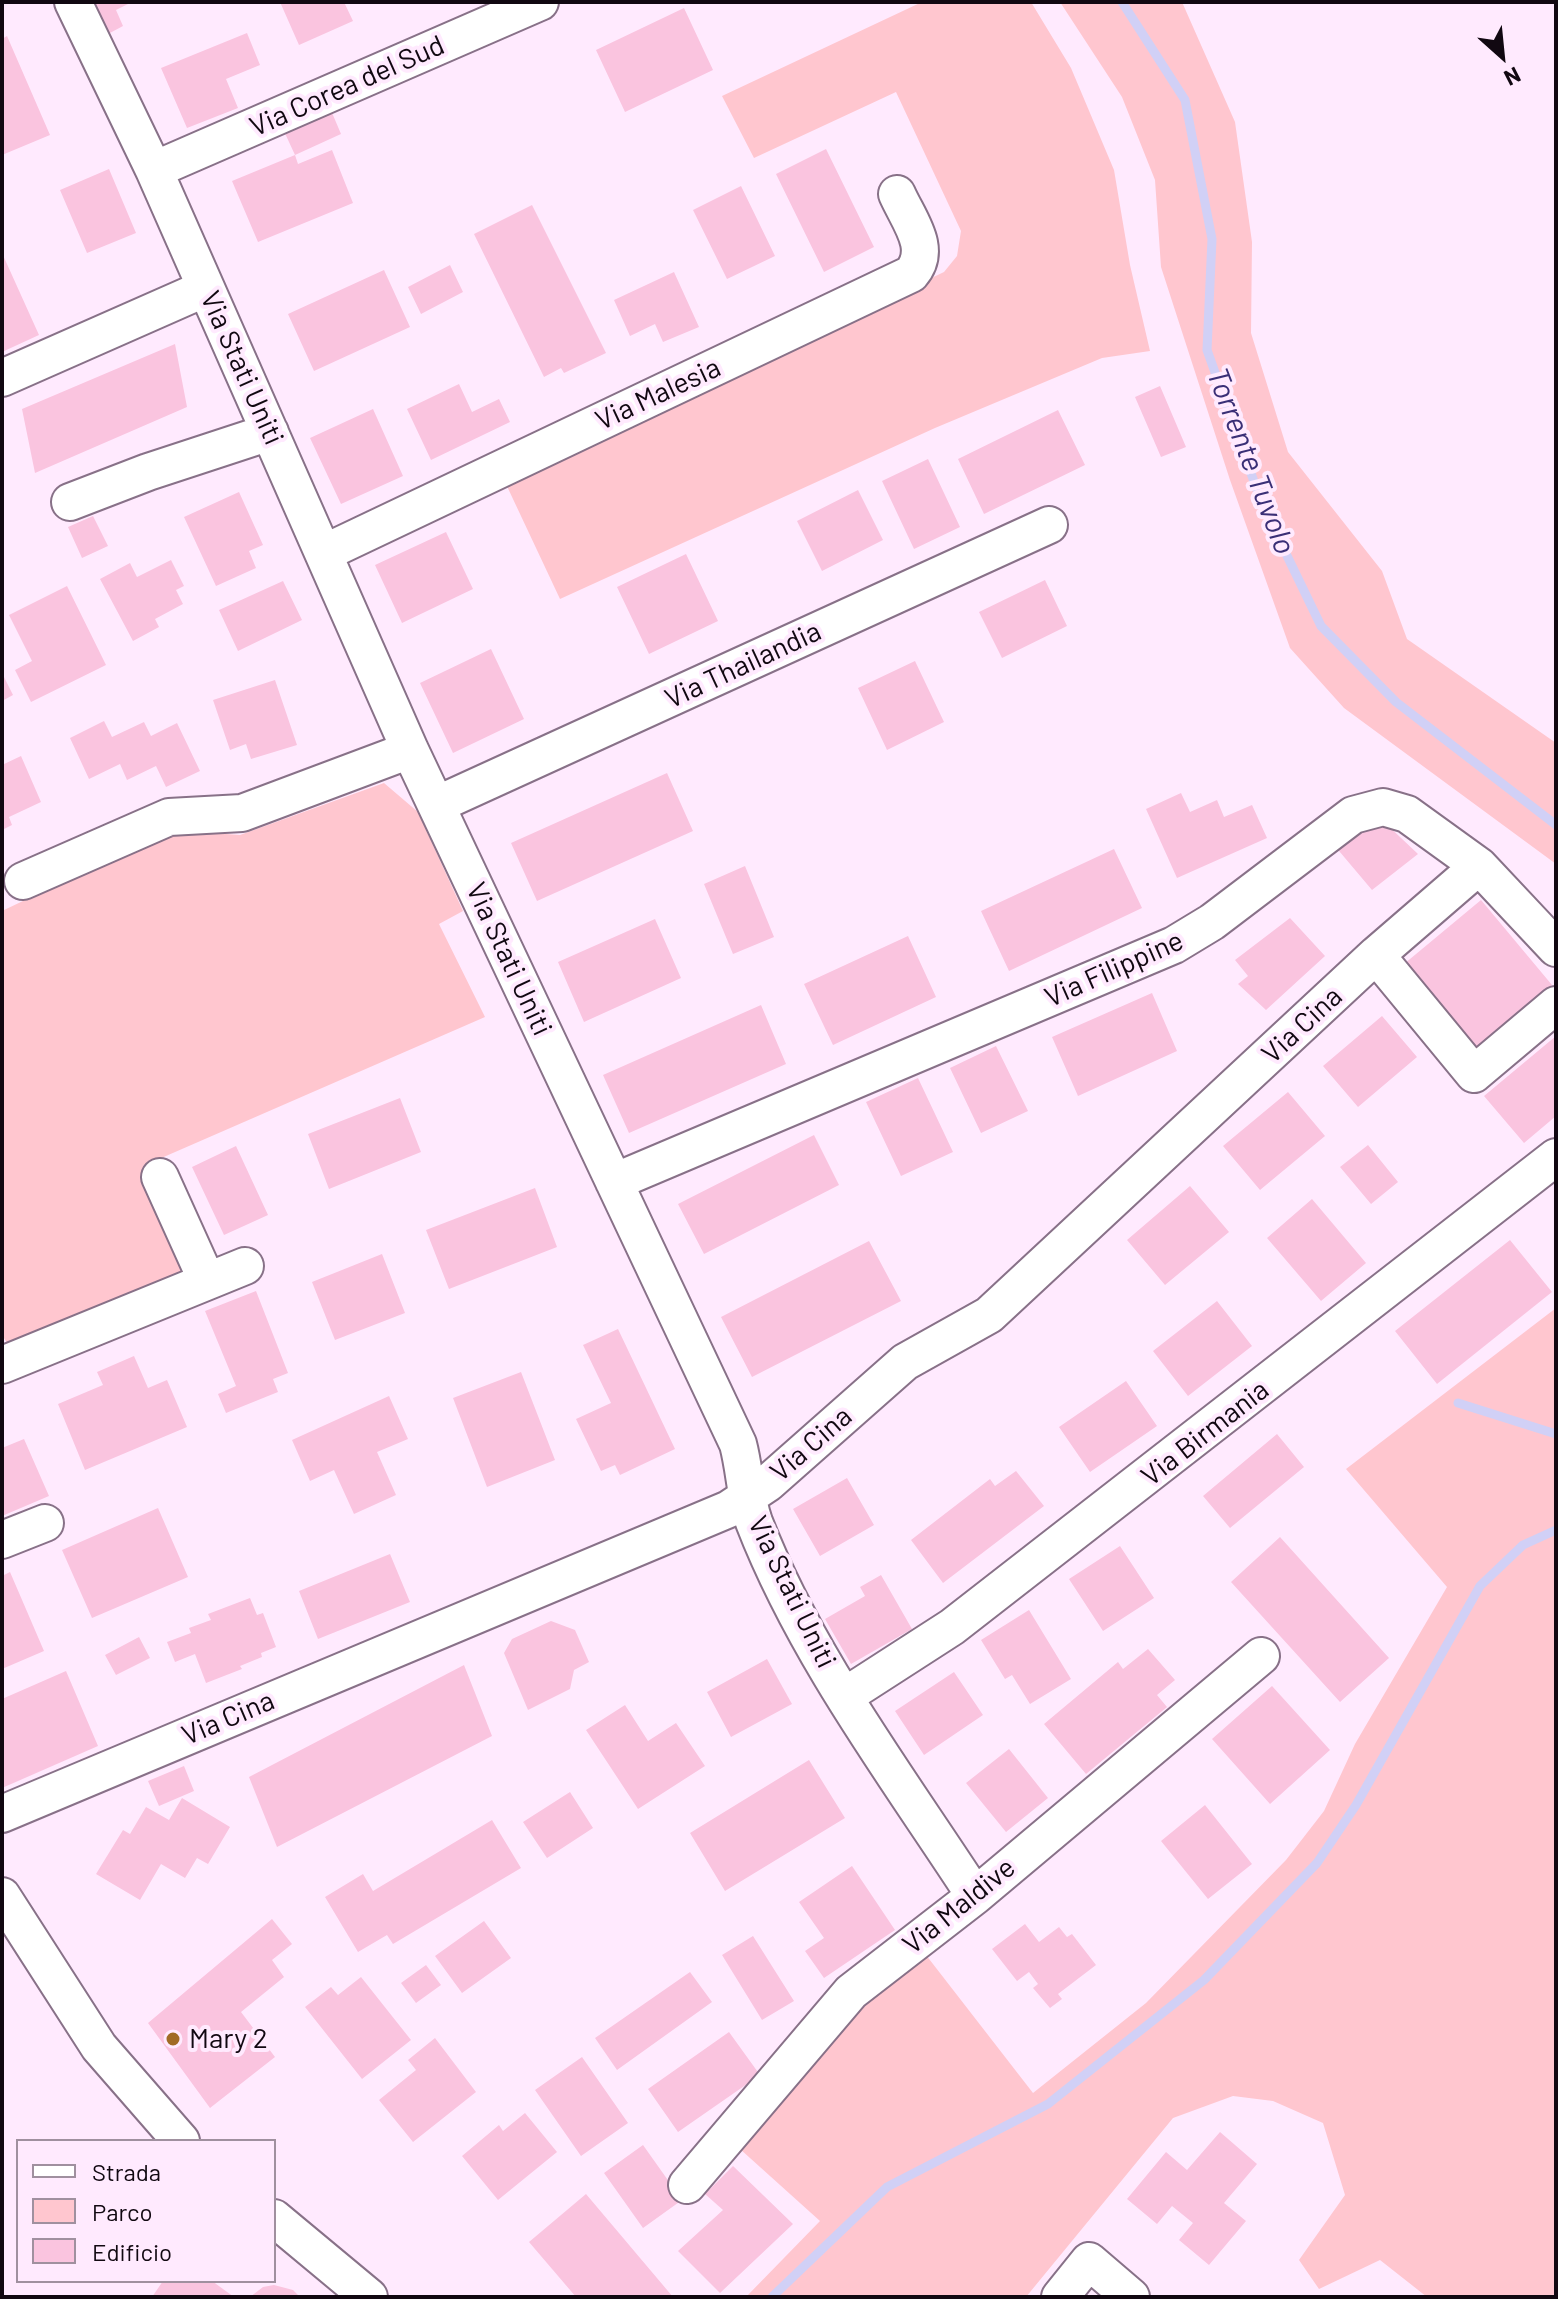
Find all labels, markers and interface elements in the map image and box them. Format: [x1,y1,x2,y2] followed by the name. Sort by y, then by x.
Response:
[1462,16,1542,96] north arrow
[245,28,449,144] street label: Via Corea del Sud
[1500,62,1525,92] text: N
[193,286,291,450] street label: Via Stati Uniti
[590,350,726,438] street label: Via Malesia
[1199,363,1303,559] water label: Torrente Tuvolo
[660,614,826,716] street label: Via Thailandia
[459,877,559,1041] street label: Via Stati Uniti
[1040,924,1188,1014] street label: Via Filippine
[1255,980,1349,1070] street label: Via Cina
[1135,1373,1275,1493] street label: Via Birmania
[763,1399,859,1489] street label: Via Cina
[741,1511,843,1673] street label: Via Stati Uniti
[177,1684,279,1752] street label: Via Cina
[896,1851,1022,1961] street label: Via Maldive
[189,2022,268,2056] place label: Mary 2
[164,2030,182,2048] marker: Mary 2
[16,2139,276,2283] legend
[92,2157,161,2186] text: Strada
[92,2197,153,2226] text: Parco
[92,2237,172,2266] text: Edificio

